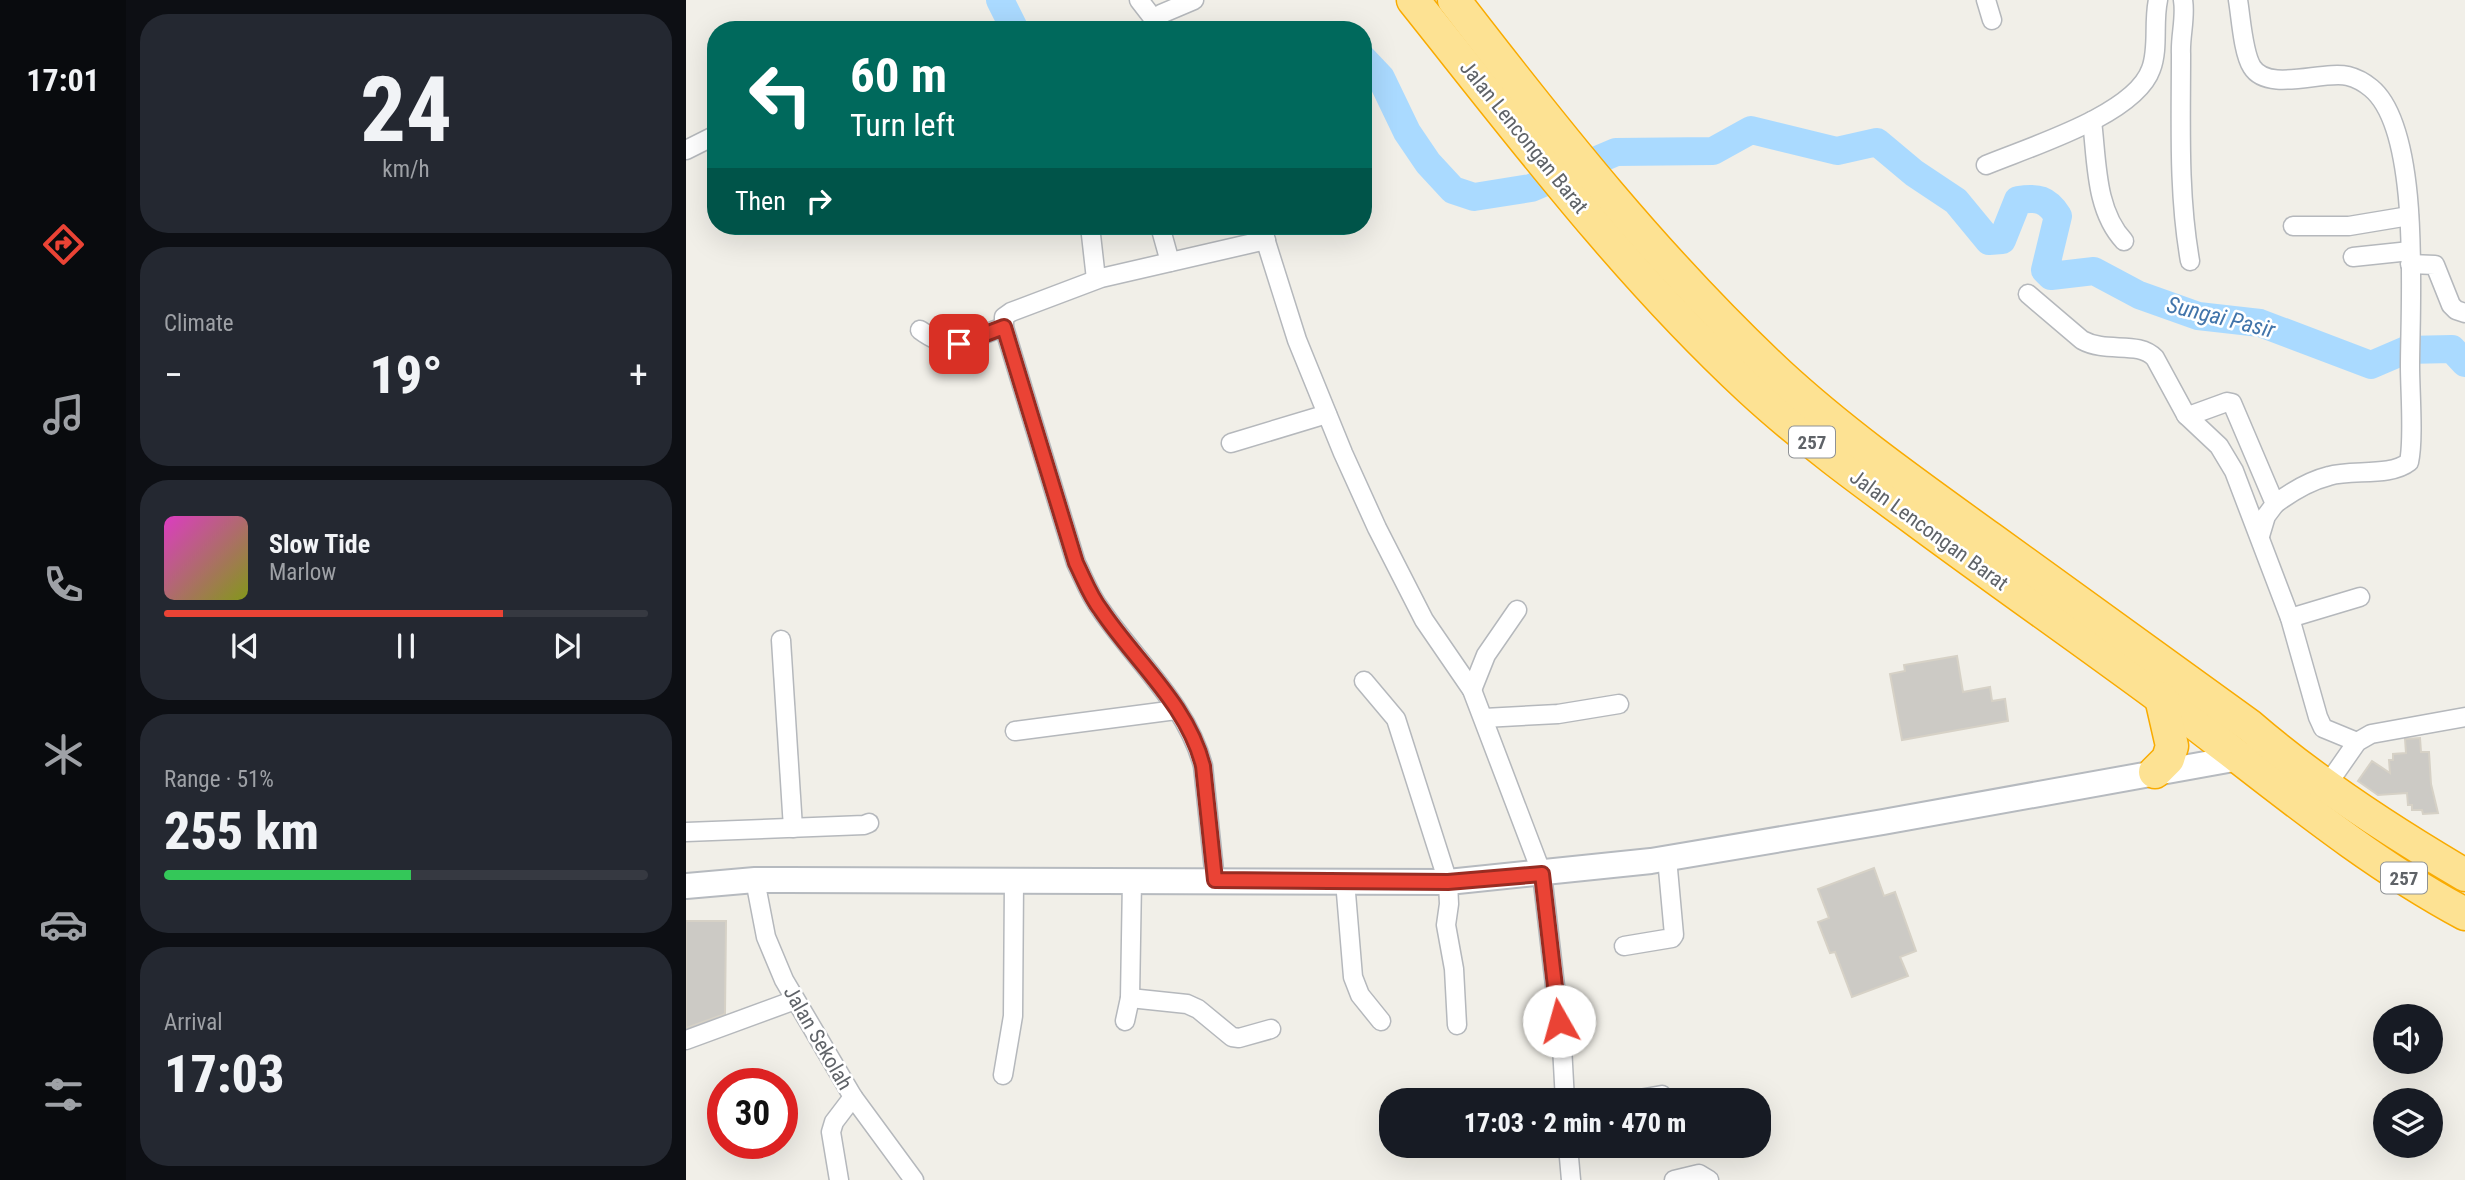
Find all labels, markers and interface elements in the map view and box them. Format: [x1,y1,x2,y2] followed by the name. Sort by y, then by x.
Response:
[850,47,947,104] text: 60 m
[735,49,826,140] icon: left
[1455,56,1593,218] street label: Jalan Lencongan Barat
[360,57,452,163] text: 24
[26,61,100,99] text: 17:01
[850,106,955,144] text: Turn left
[382,156,430,183] text: km/h
[800,182,838,220] icon: right
[735,186,786,216] text: Then
[39,220,88,269] icon: directions
[2164,291,2279,344] water label: Sungai Pasir
[164,310,234,337] text: Climate
[929,314,989,374] pin
[940,325,978,363] icon: arrive
[369,345,443,406] text: 19°
[164,353,183,397] text: −
[629,353,648,397] text: +
[39,390,88,439] icon: music
[1789,426,1835,458] road number: 257
[1845,465,2013,595] street label: Jalan Lencongan Barat
[269,529,370,559] text: Slow Tide
[269,559,336,586] text: Marlow
[39,560,88,609] icon: phone
[226,627,264,665] icon: previous
[387,627,425,665] icon: pause
[548,627,586,665] icon: next
[39,730,88,779] icon: climate
[164,766,274,793] text: Range · 51%
[164,801,319,862] text: 255 km
[2381,862,2427,894] road number: 257
[39,900,88,949] icon: car
[779,982,857,1094] street label: Jalan Sekolah
[1522,984,1596,1058] position arrow
[2373,1004,2443,1158] map controls
[2373,1004,2443,1074] button: sound
[164,1009,223,1036] text: Arrival
[164,1044,284,1105] text: 17:03
[707,1068,798,1159] speed limit sign: 30
[39,1070,88,1119] icon: filters
[2373,1088,2443,1158] button: layers
[1464,1108,1686,1138] text: 17:03 · 2 min · 470 m

